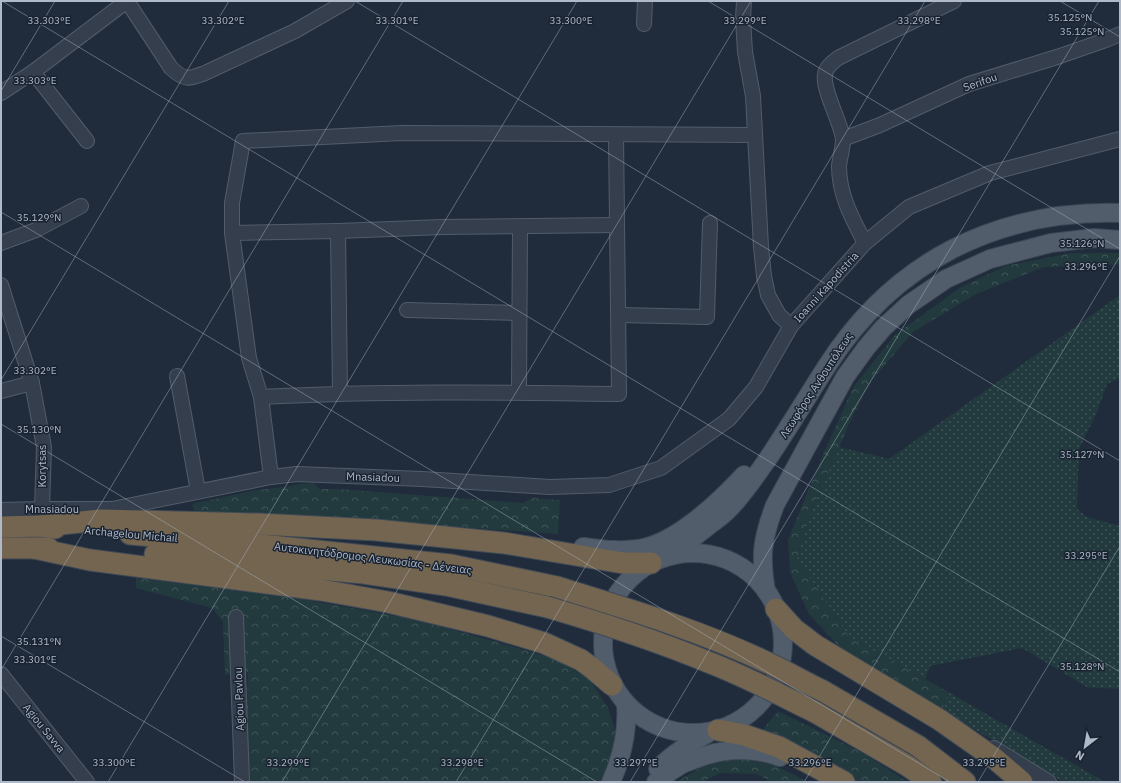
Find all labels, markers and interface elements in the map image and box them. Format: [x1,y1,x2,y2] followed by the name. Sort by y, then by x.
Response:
[1048,11,1092,24] text: 35.125°N
[27,14,71,27] text: 33.303°E
[201,14,245,27] text: 33.302°E
[375,14,419,27] text: 33.301°E
[549,14,593,27] text: 33.300°E
[723,14,767,27] text: 33.299°E
[897,14,941,27] text: 33.298°E
[1060,25,1104,38] text: 35.125°N
[961,70,999,94] street label: Serifou
[13,74,57,87] text: 33.303°E
[17,211,61,224] text: 35.129°N
[1060,237,1104,250] text: 35.126°N
[791,249,862,325] street label: Ioanni Kapodistria
[1064,260,1108,273] text: 33.296°E
[777,329,855,441] street label: Λεωφόρος Ανθουπόλεως
[13,364,57,377] text: 33.302°E
[17,423,61,436] text: 35.130°N
[35,445,49,487] street label: Korytsas
[1060,448,1104,461] text: 35.127°N
[346,469,400,485] street label: Mnasiadou
[25,502,79,516] street label: Mnasiadou
[84,523,178,545] street label: Archagelou Michail
[273,539,473,577] street label: Αυτοκινητόδρομος Λευκωσίας - Δένειας
[1064,549,1108,562] text: 33.295°E
[17,635,61,648] text: 35.131°N
[13,653,57,666] text: 33.301°E
[1060,660,1104,673] text: 35.128°N
[231,667,247,731] street label: Agiou Pavlou
[20,701,68,756] street label: Agiou Savva
[1065,727,1105,767] north arrow
[1073,748,1087,764] text: N
[92,756,136,769] text: 33.300°E
[266,756,310,769] text: 33.299°E
[440,756,484,769] text: 33.298°E
[614,756,658,769] text: 33.297°E
[788,756,832,769] text: 33.296°E
[962,756,1006,769] text: 33.295°E

